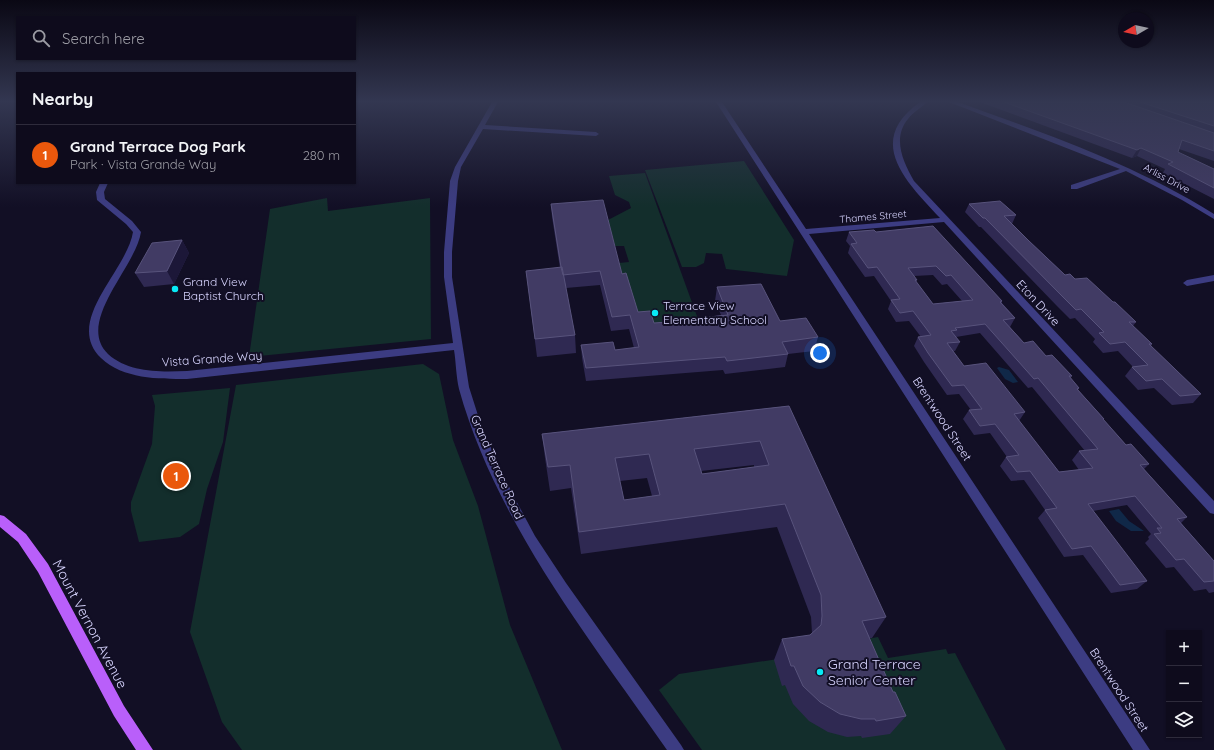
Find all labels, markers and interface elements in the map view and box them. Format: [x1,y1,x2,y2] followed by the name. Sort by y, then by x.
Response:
[1118,12,1154,48] north arrow
[16,16,356,60] search box
[30,27,52,49] icon: search
[62,29,145,48] text: Search here
[32,88,93,109] text: Nearby
[70,137,246,156] text: Grand Terrace Dog Park
[42,147,48,163] text: 1
[303,147,340,163] text: 280 m
[70,156,216,172] text: Park · Vista Grande Way
[1141,161,1193,196] street label: Arliss Drive
[839,207,908,226] street label: Thames Street
[183,274,264,303] place label: Grand View Baptist Church
[1013,277,1063,329] street label: Eton Drive
[170,284,180,294] marker: Grand View Baptist Church
[663,298,767,327] place label: Terrace View Elementary School
[650,308,660,318] marker: Terrace View Elementary School
[810,343,830,363] your location
[161,348,263,369] street label: Vista Grande Way
[910,374,975,464] street label: Brentwood Street
[468,412,527,521] street label: Grand Terrace Road
[163,461,189,491] pin: 1
[48,557,132,692] street label: Mount Vernon Avenue
[1166,630,1202,738] map controls
[1166,630,1202,666] button: +
[1087,645,1152,735] street label: Brentwood Street
[828,655,921,689] place label: Grand Terrace Senior Center
[1166,666,1202,702] button: −
[815,667,825,677] marker: Grand Terrace Senior Center
[1166,702,1202,738] button: layers

